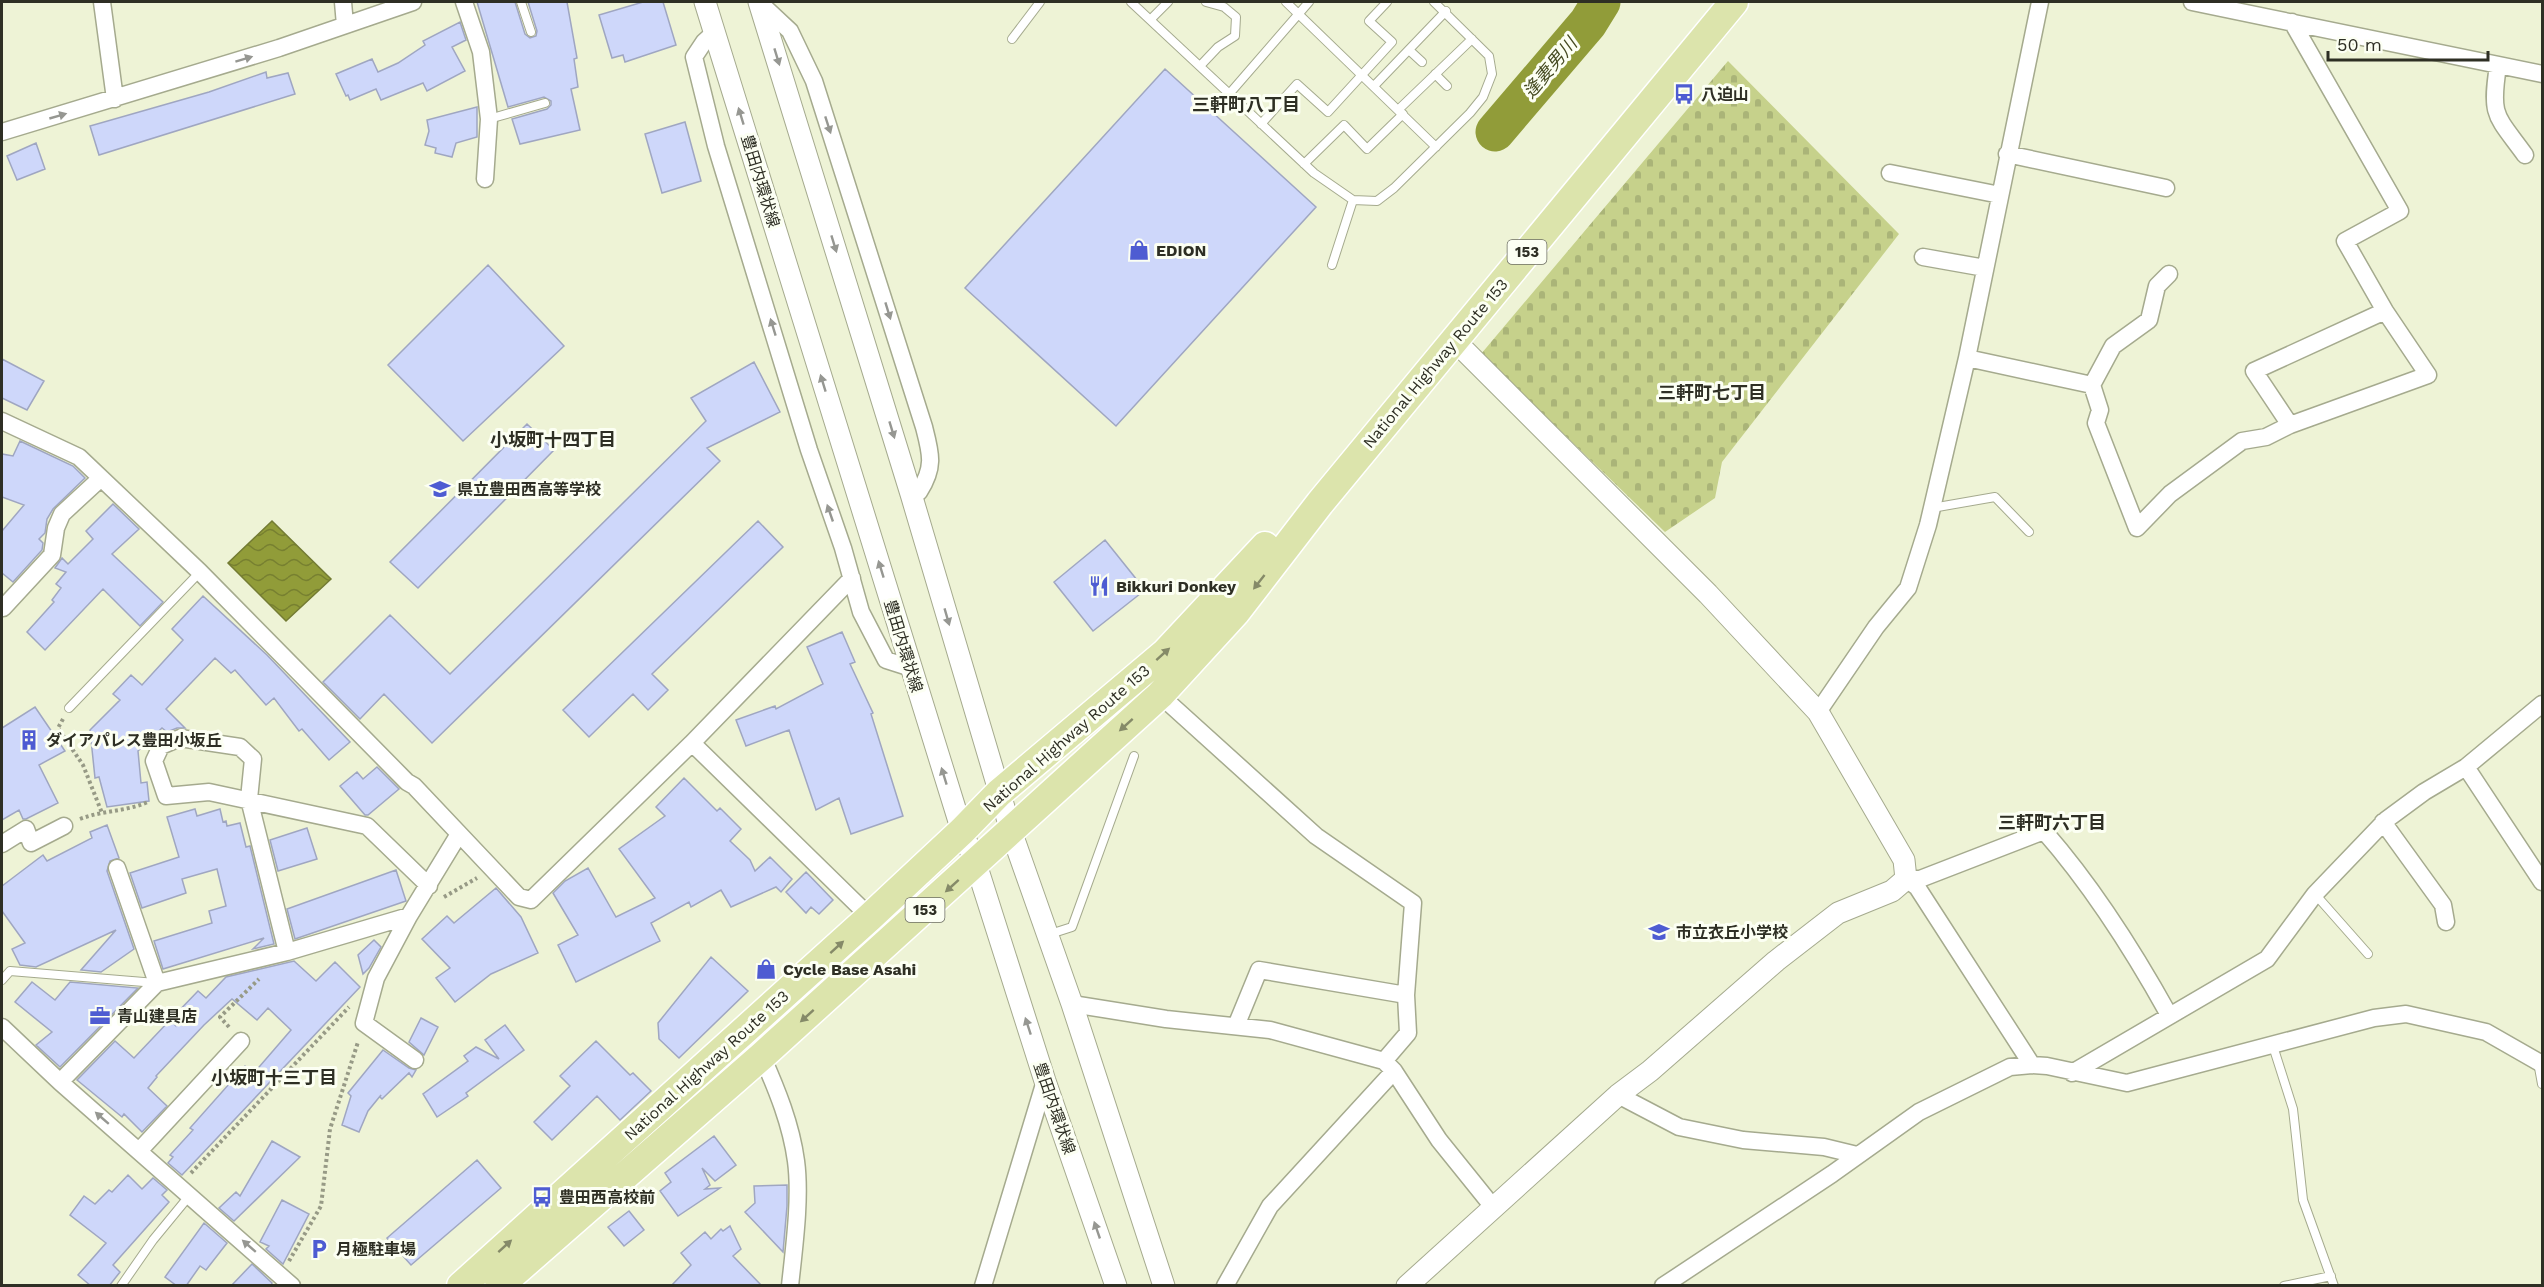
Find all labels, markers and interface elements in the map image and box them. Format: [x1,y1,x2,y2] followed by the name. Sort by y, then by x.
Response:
[2328,24,2488,62] scale bar
[1518,32,1582,102] water label: 逢妻男川
[2337,34,2382,55] text: 50 m
[773,48,782,66] one-way arrow
[235,54,253,63] one-way arrow
[1672,82,1696,106] bus stop icon: 八迫山
[1701,85,1749,104] place label: 八迫山
[1192,94,1300,115] district label: 三軒町八丁目
[736,107,745,125] one-way arrow
[49,110,67,120] one-way arrow
[824,116,833,134] one-way arrow
[737,132,784,230] street label: 豊田内環状線
[830,235,839,253] one-way arrow
[1127,238,1151,262] shop icon: EDION
[1508,240,1546,264] road number: 153
[1156,241,1206,260] place label: EDION
[1359,275,1512,452] street label: National Highway Route 153
[883,302,893,320] one-way arrow
[768,318,777,336] one-way arrow
[818,374,827,392] one-way arrow
[1658,382,1766,403] district label: 三軒町七丁目
[887,421,897,439] one-way arrow
[490,429,616,450] district label: 小坂町十四丁目
[428,477,452,501] school or university icon: 県立豊田西高等学校
[457,480,601,499] place label: 県立豊田西高等学校
[825,504,835,522] one-way arrow
[876,560,885,578] one-way arrow
[1087,574,1111,598] restaurant icon: Bikkuri Donkey
[1253,575,1265,590] one-way arrow
[1116,577,1237,596] place label: Bikkuri Donkey
[880,597,927,695] street label: 豊田内環状線
[943,608,952,626] one-way arrow
[1155,648,1170,661] one-way arrow
[979,661,1154,816] street label: National Highway Route 153
[1119,718,1134,732] one-way arrow
[17,728,41,752] building icon: ダイアパレス豊田小坂丘
[46,731,222,750] place label: ダイアパレス豊田小坂丘
[939,766,949,784] one-way arrow
[1998,812,2106,833] district label: 三軒町六丁目
[945,879,960,892] one-way arrow
[906,898,944,922] road number: 153
[1647,920,1671,944] school or university icon: 市立衣丘小学校
[1676,923,1788,942] place label: 市立衣丘小学校
[829,941,844,954] one-way arrow
[754,957,778,981] shop icon: Cycle Base Asahi
[783,960,916,979] place label: Cycle Base Asahi
[620,986,793,1144] street label: National Highway Route 153
[88,1004,112,1028] office icon: 青山建具店
[117,1007,197,1026] place label: 青山建具店
[800,1009,815,1022] one-way arrow
[1022,1017,1032,1035] one-way arrow
[1030,1060,1079,1157] street label: 豊田内環状線
[211,1067,337,1088] district label: 小坂町十三丁目
[95,1112,110,1125] one-way arrow
[530,1185,554,1209] bus stop icon: 豊田西高校前
[559,1188,655,1207] place label: 豊田西高校前
[1092,1221,1101,1239] one-way arrow
[307,1237,331,1261] parking icon: 月極駐車場
[497,1239,512,1253] one-way arrow
[242,1240,257,1253] one-way arrow
[336,1240,416,1259] place label: 月極駐車場

